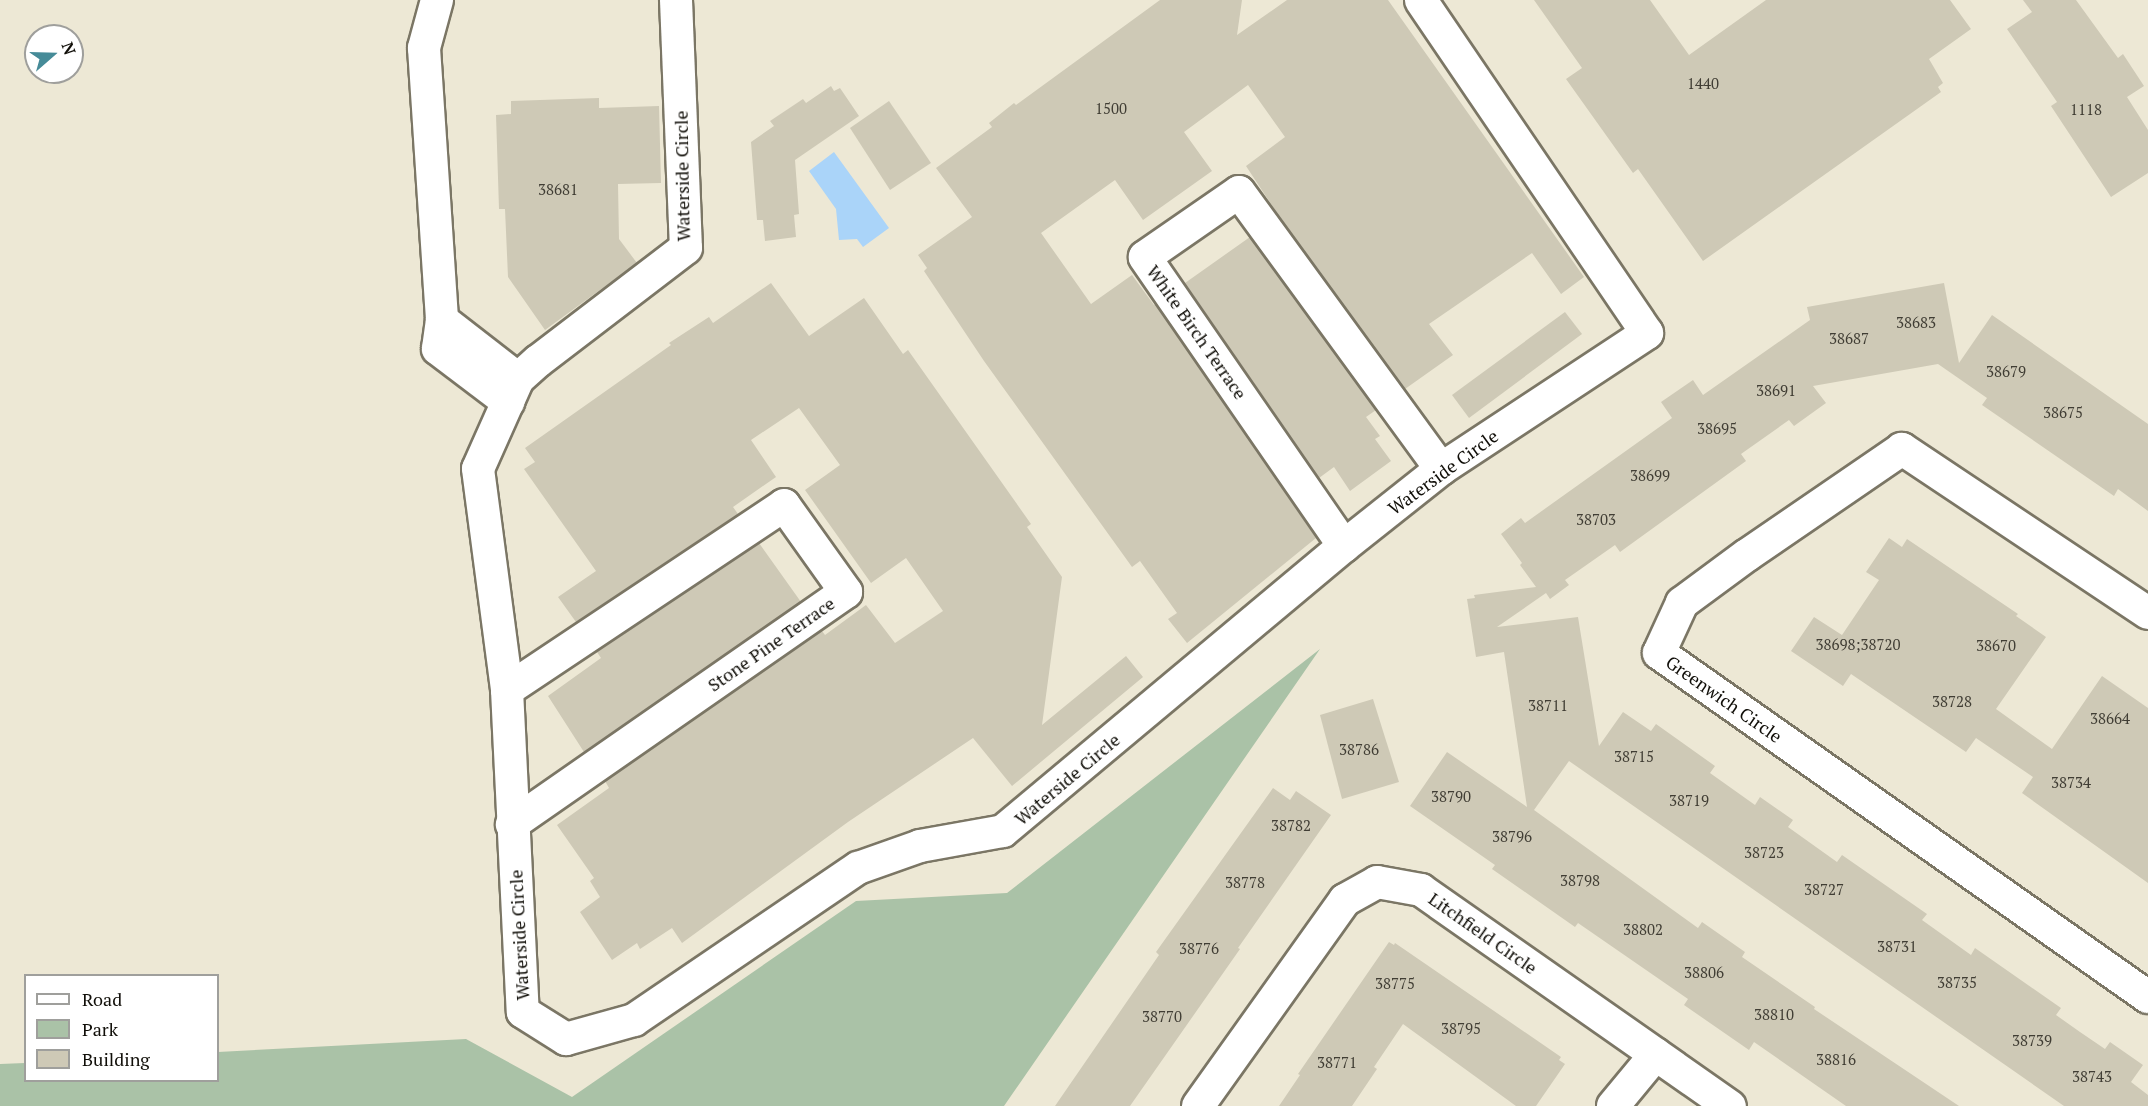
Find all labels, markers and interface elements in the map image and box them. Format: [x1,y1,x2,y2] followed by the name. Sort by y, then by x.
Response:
[24,24,84,84] north arrow
[57,39,81,58] text: N
[1687,75,1719,93] house number: 1440
[1095,100,1127,118] house number: 1500
[2070,101,2102,119] house number: 1118
[670,110,694,242] street label: Waterside Circle
[538,181,578,199] house number: 38681
[1143,261,1251,403] street label: White Birch Terrace
[1896,314,1936,332] house number: 38683
[1829,330,1869,348] house number: 38687
[1986,363,2026,381] house number: 38679
[1756,382,1796,400] house number: 38691
[2043,404,2083,422] house number: 38675
[1697,420,1737,438] house number: 38695
[1384,425,1502,519] street label: Waterside Circle
[1630,467,1670,485] house number: 38699
[1576,511,1616,529] house number: 38703
[703,592,839,696] street label: Stone Pine Terrace
[1816,636,1900,654] house number: 38698;38720
[1976,637,2016,655] house number: 38670
[1662,651,1786,747] street label: Greenwich Circle
[1932,693,1972,711] house number: 38728
[1528,697,1568,715] house number: 38711
[2090,710,2130,728] house number: 38664
[1010,729,1124,829] street label: Waterside Circle
[1339,741,1379,759] house number: 38786
[1614,748,1654,766] house number: 38715
[2051,774,2091,792] house number: 38734
[1431,788,1471,806] house number: 38790
[1669,792,1709,810] house number: 38719
[1271,817,1311,835] house number: 38782
[1492,828,1532,846] house number: 38796
[1744,844,1784,862] house number: 38723
[505,869,533,1001] street label: Waterside Circle
[1560,872,1600,890] house number: 38798
[1225,874,1265,892] house number: 38778
[1804,881,1844,899] house number: 38727
[1425,888,1541,978] street label: Litchfield Circle
[1623,921,1663,939] house number: 38802
[1877,938,1917,956] house number: 38731
[1179,940,1219,958] house number: 38776
[1684,964,1724,982] house number: 38806
[24,974,219,1082] legend
[1937,974,1977,992] house number: 38735
[1375,975,1415,993] house number: 38775
[82,987,122,1011] text: Road
[1754,1006,1794,1024] house number: 38810
[1142,1008,1182,1026] house number: 38770
[82,1017,118,1041] text: Park
[1441,1020,1481,1038] house number: 38795
[2012,1032,2052,1050] house number: 38739
[82,1047,150,1071] text: Building
[1816,1051,1856,1069] house number: 38816
[1317,1054,1357,1072] house number: 38771
[2072,1068,2112,1086] house number: 38743

